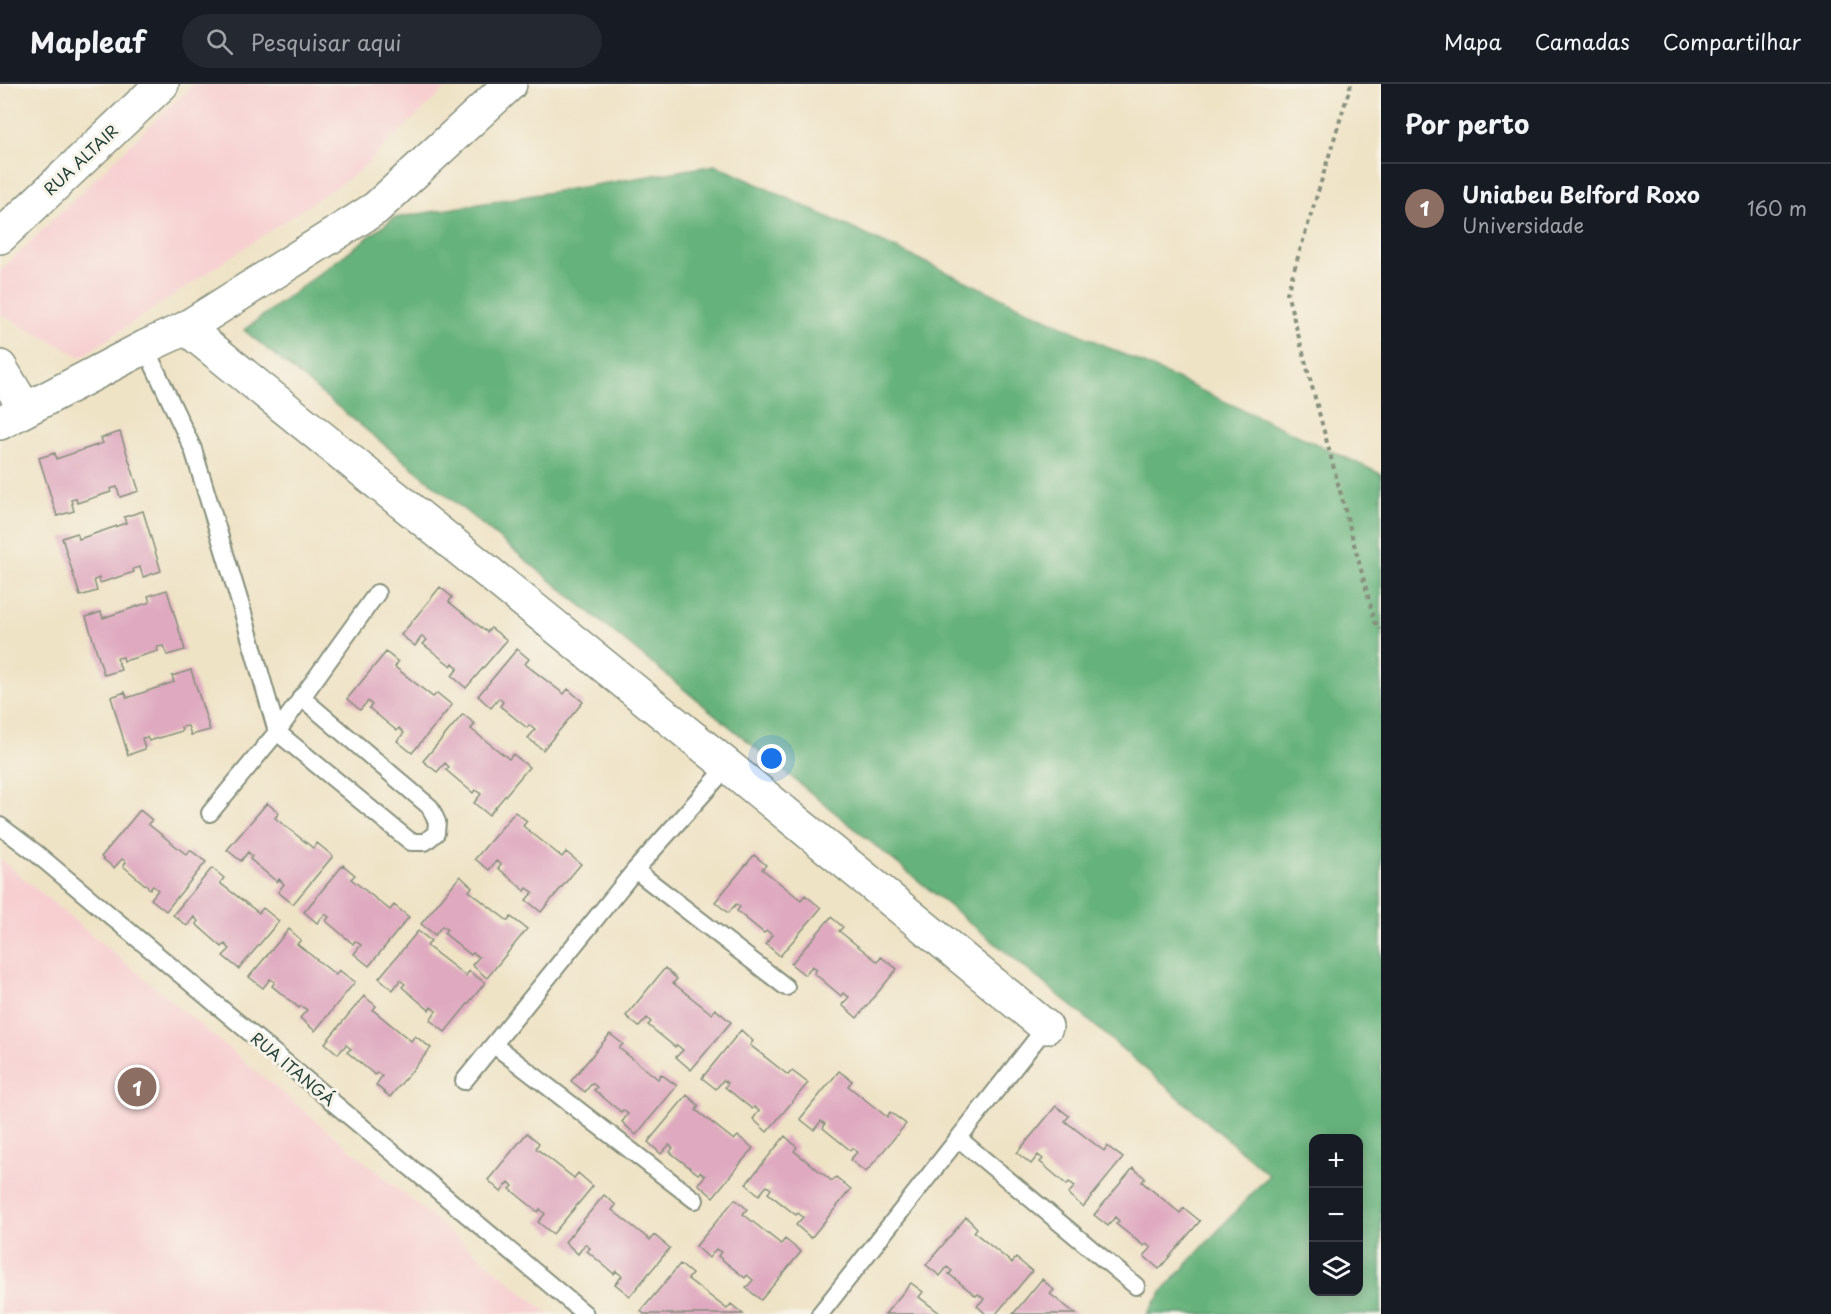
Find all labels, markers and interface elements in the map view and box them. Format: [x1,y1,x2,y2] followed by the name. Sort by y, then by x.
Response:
[182,14,602,68] search box
[30,20,146,63] text: Mapleaf
[203,25,236,58] icon: search
[251,25,402,58] text: Pesquisar aqui
[1444,25,1502,57] text: Mapa
[1535,25,1630,57] text: Camadas
[1663,25,1801,57] text: Compartilhar
[1405,104,1529,143] text: Por perto
[38,118,123,200] street label: RUA ALTAIR
[1462,177,1700,210] text: Uniabeu Belford Roxo
[1420,193,1429,223] text: 1
[1747,193,1807,223] text: 160 m
[1462,210,1584,240] text: Universidade
[757,744,786,773] your location
[246,1026,341,1111] street label: RUA ITANGÁ
[118,1064,156,1110] pin: 1
[1309,1134,1363,1296] map controls
[1309,1134,1363,1188] button: +
[1309,1188,1363,1242] button: −
[1309,1242,1363,1296] button: layers

